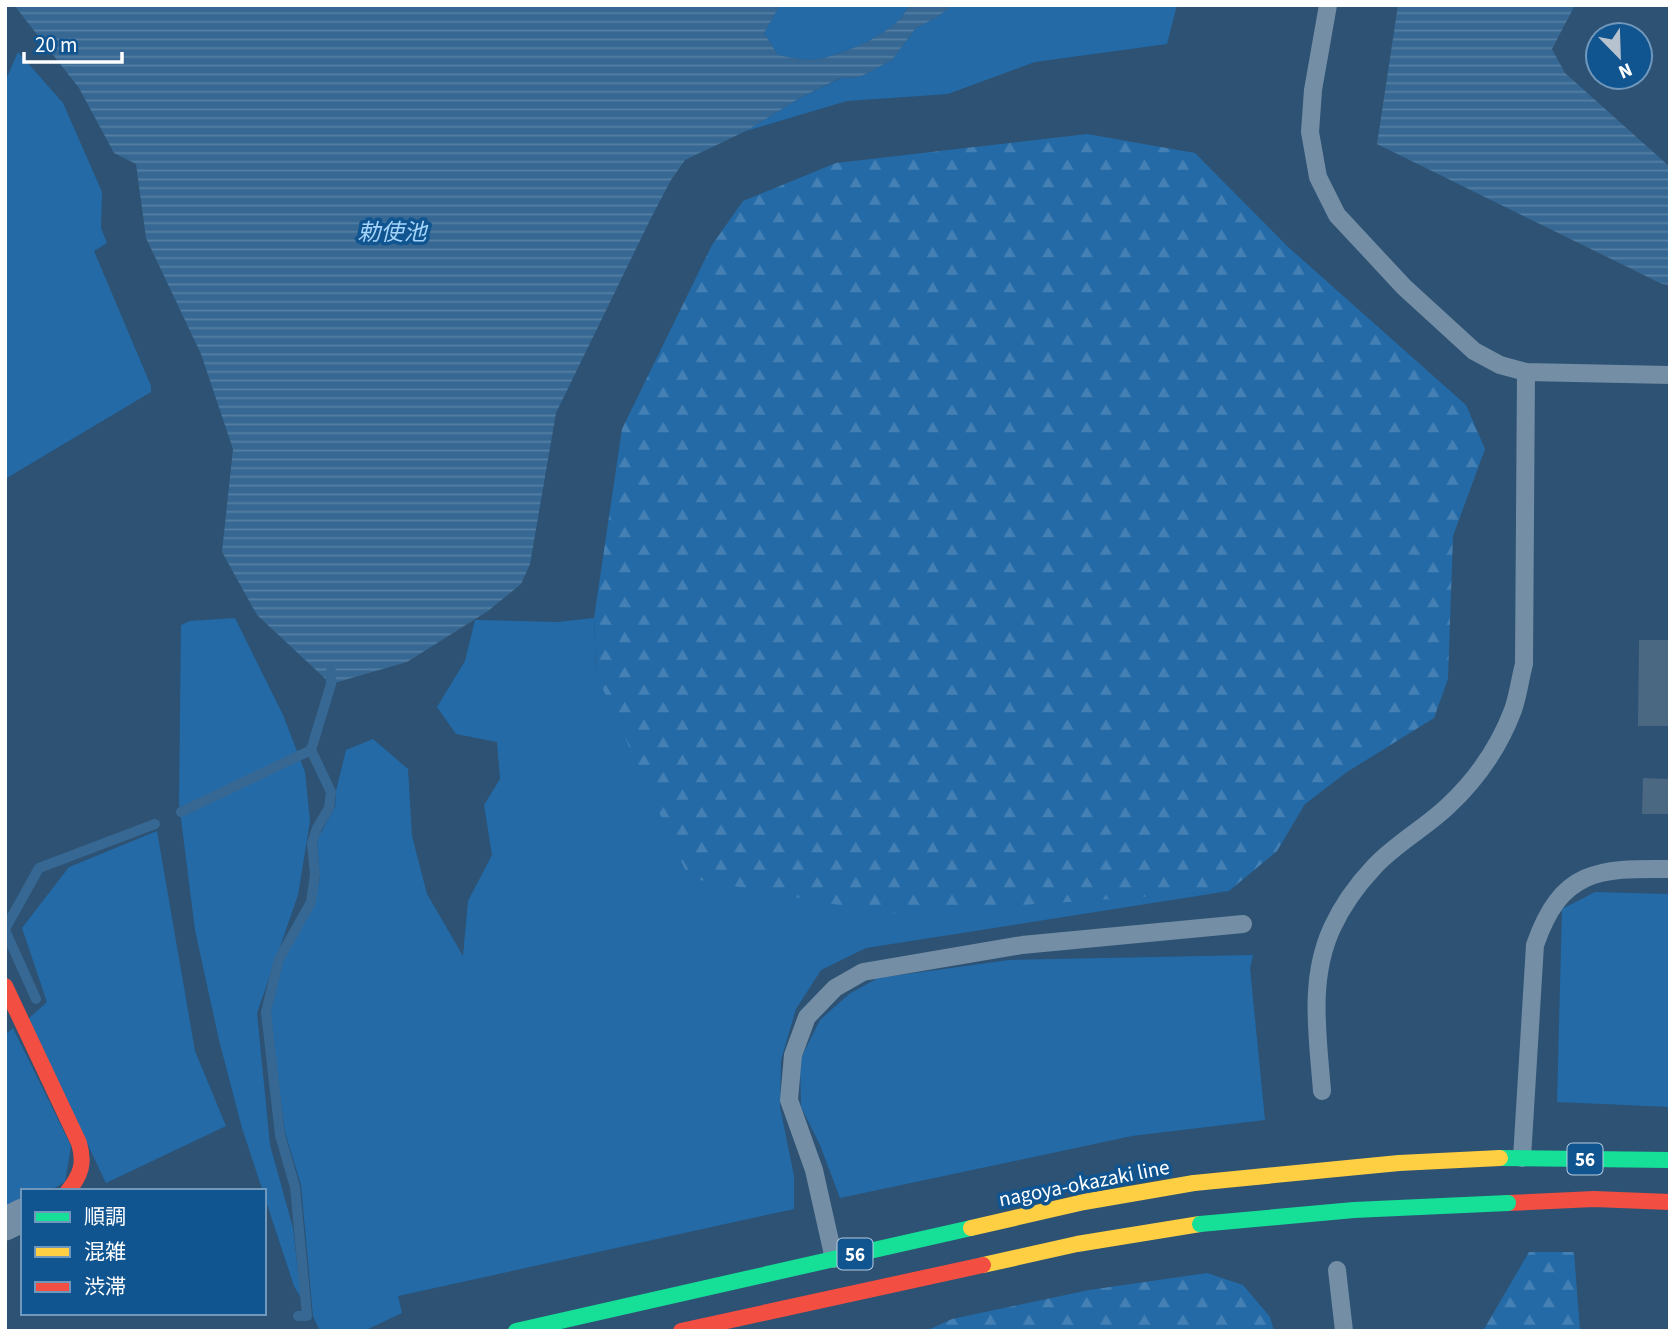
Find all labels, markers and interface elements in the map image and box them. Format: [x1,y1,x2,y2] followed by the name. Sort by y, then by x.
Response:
[24,21,122,65] scale bar
[1584,21,1654,91] north arrow
[35,30,77,60] text: 20 m
[1614,55,1636,85] text: N
[358,216,429,249] water label: 勅使池
[1568,1144,1602,1175] road number: 56
[996,1152,1172,1214] street label: nagoya-okazaki line
[21,1189,266,1315] legend
[84,1202,126,1232] text: 順調
[84,1237,126,1267] text: 混雑
[838,1238,872,1270] road number: 56
[84,1272,126,1302] text: 渋滞

